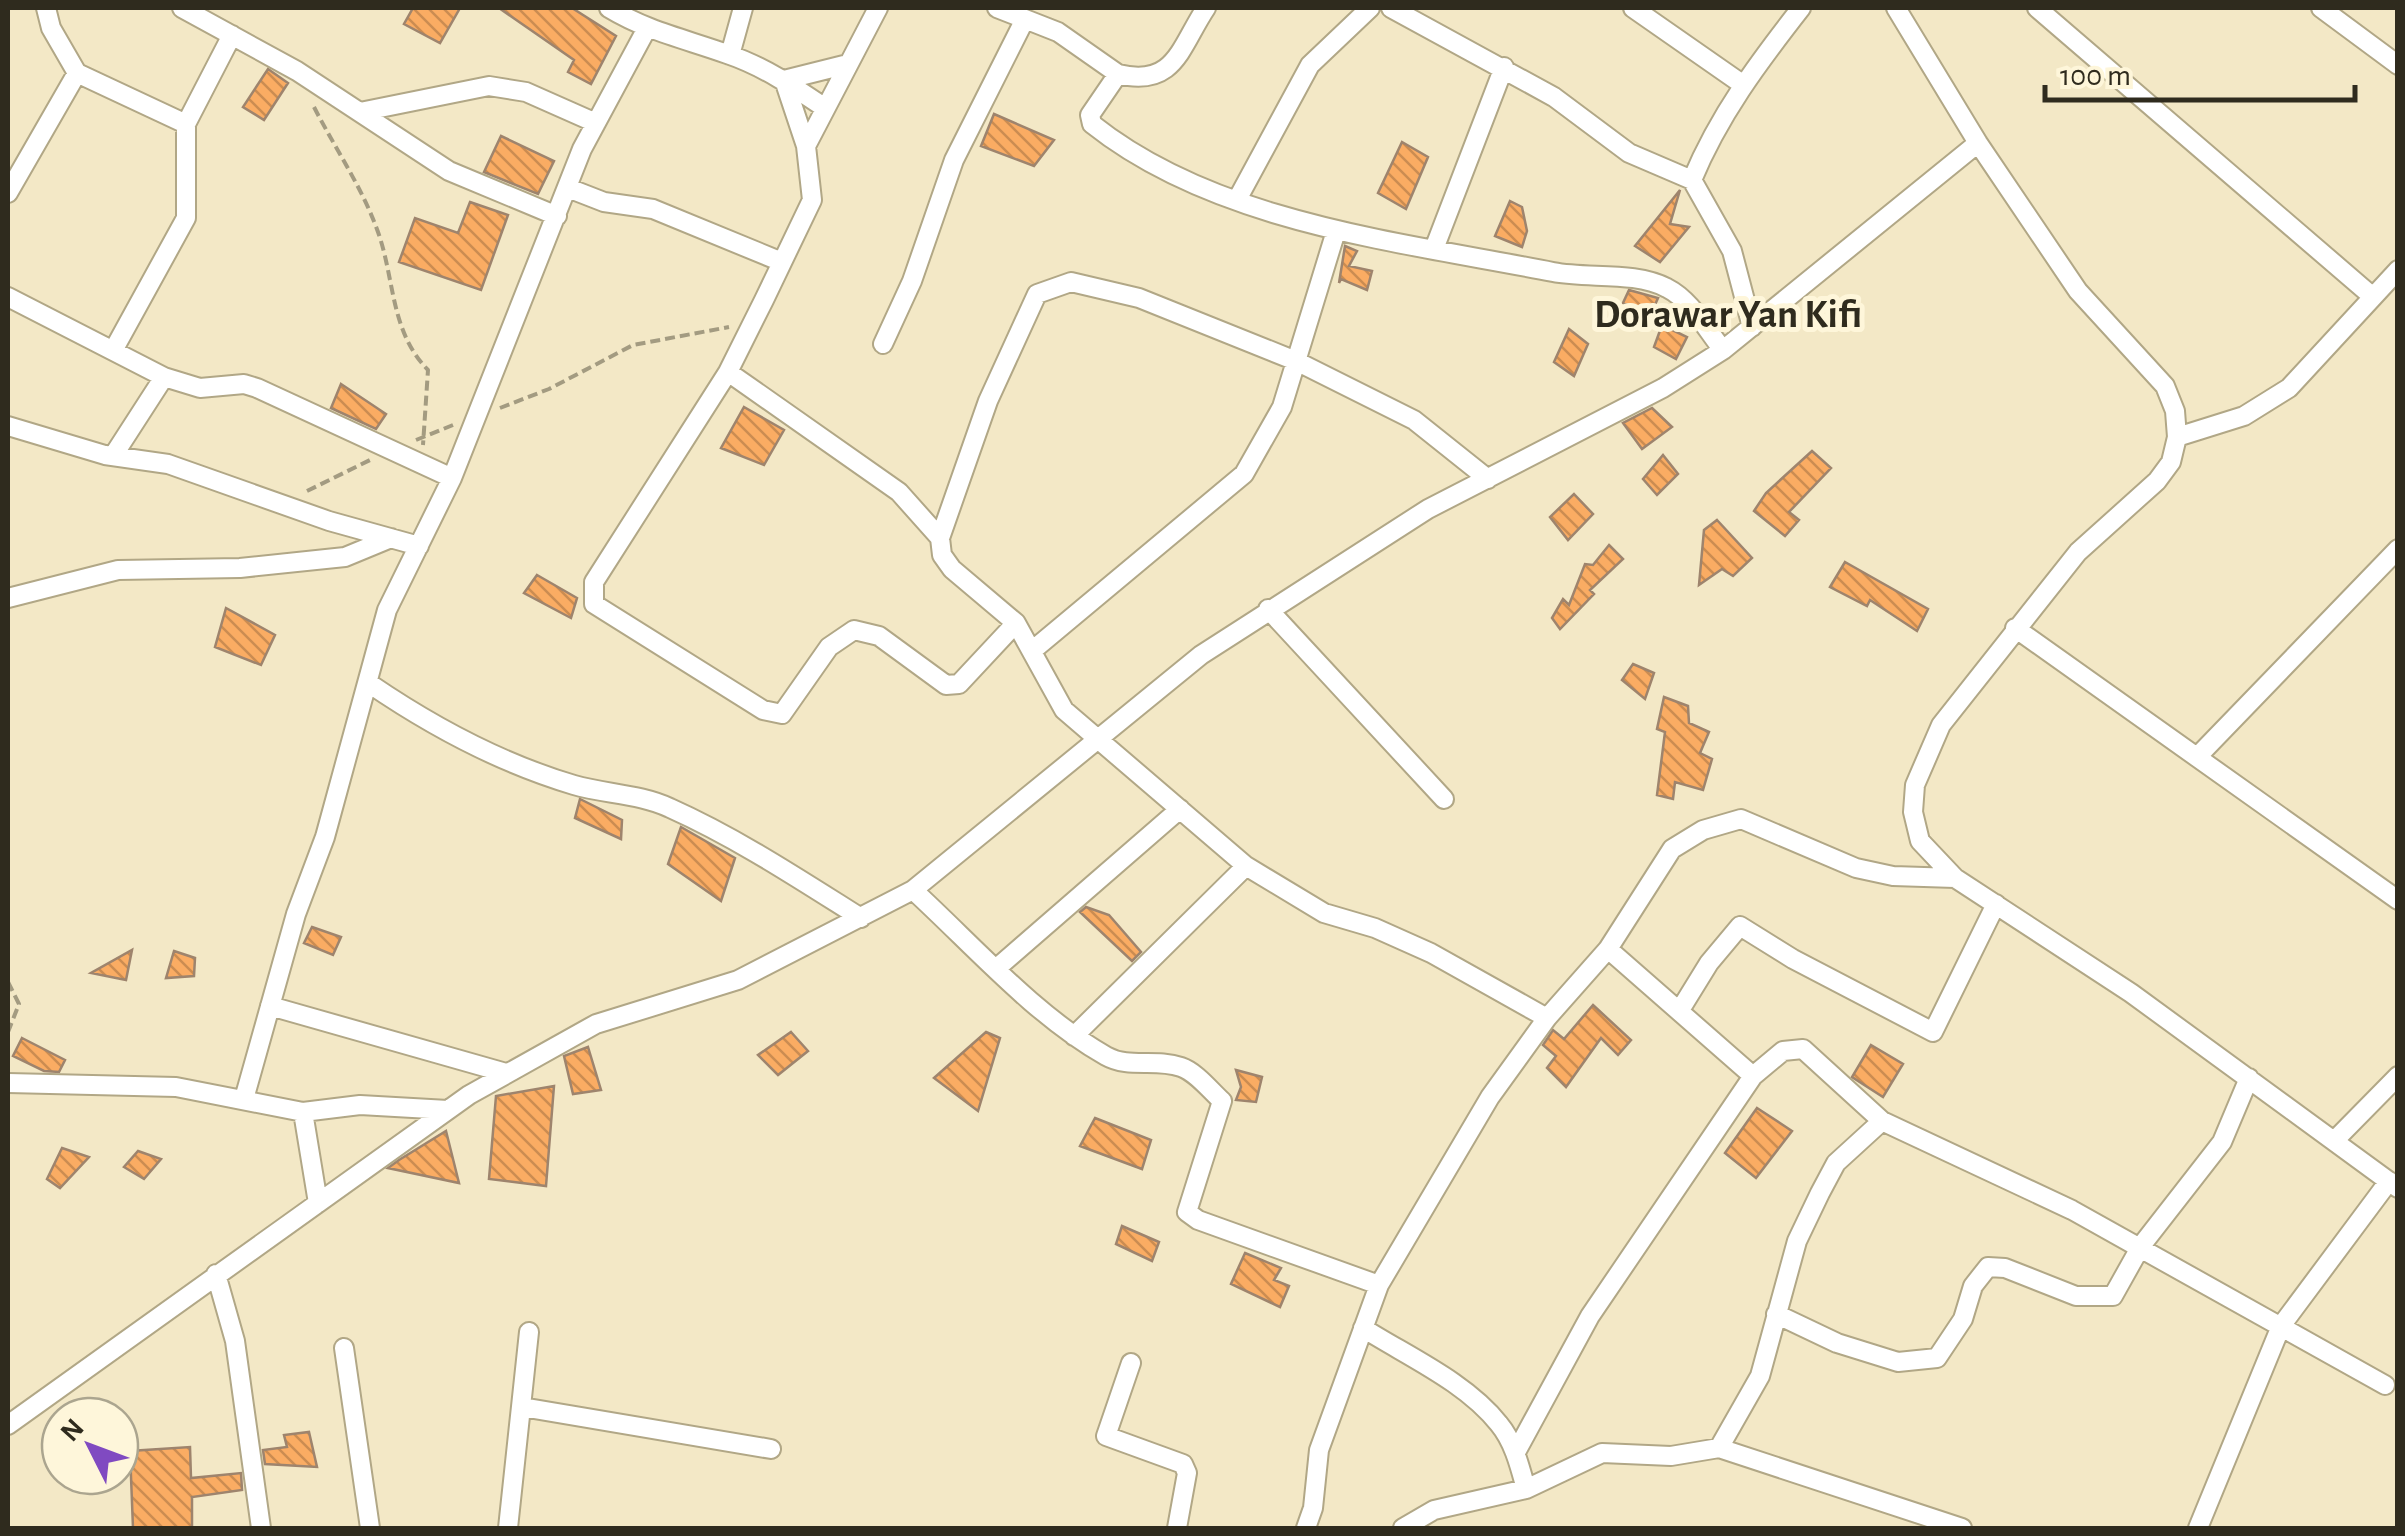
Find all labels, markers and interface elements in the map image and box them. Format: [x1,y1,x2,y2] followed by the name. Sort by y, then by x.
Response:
[2045,40,2355,102] scale bar
[2060,61,2131,91] text: 100 m
[1594,295,1862,335] district label: Dorawar Yan Kifi
[40,1396,140,1496] north arrow
[56,1414,90,1447] text: N

